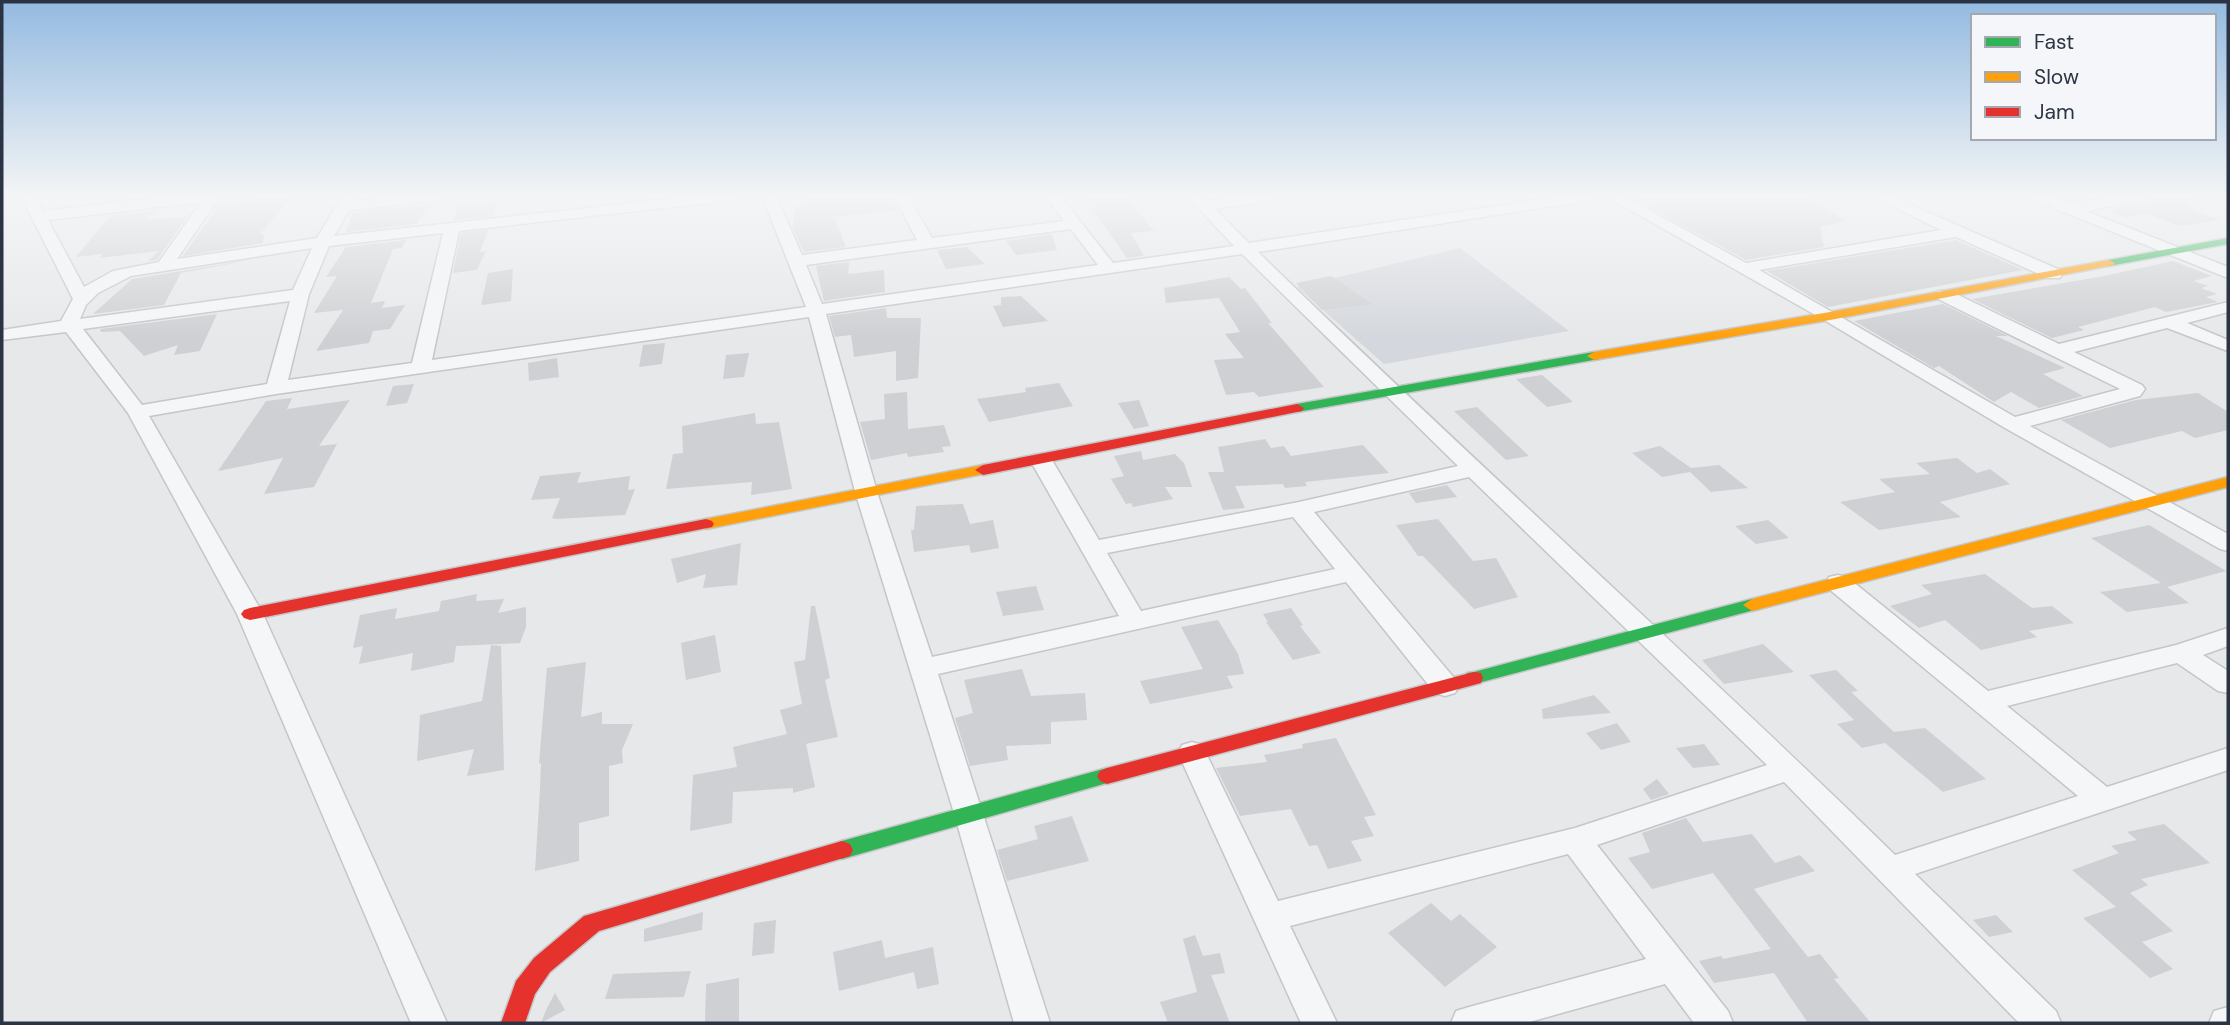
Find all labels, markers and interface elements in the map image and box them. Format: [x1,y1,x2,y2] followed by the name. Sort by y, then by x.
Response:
[1971,14,2216,140] legend
[2034,28,2074,56] text: Fast
[2034,63,2079,91] text: Slow
[2034,98,2075,126] text: Jam

